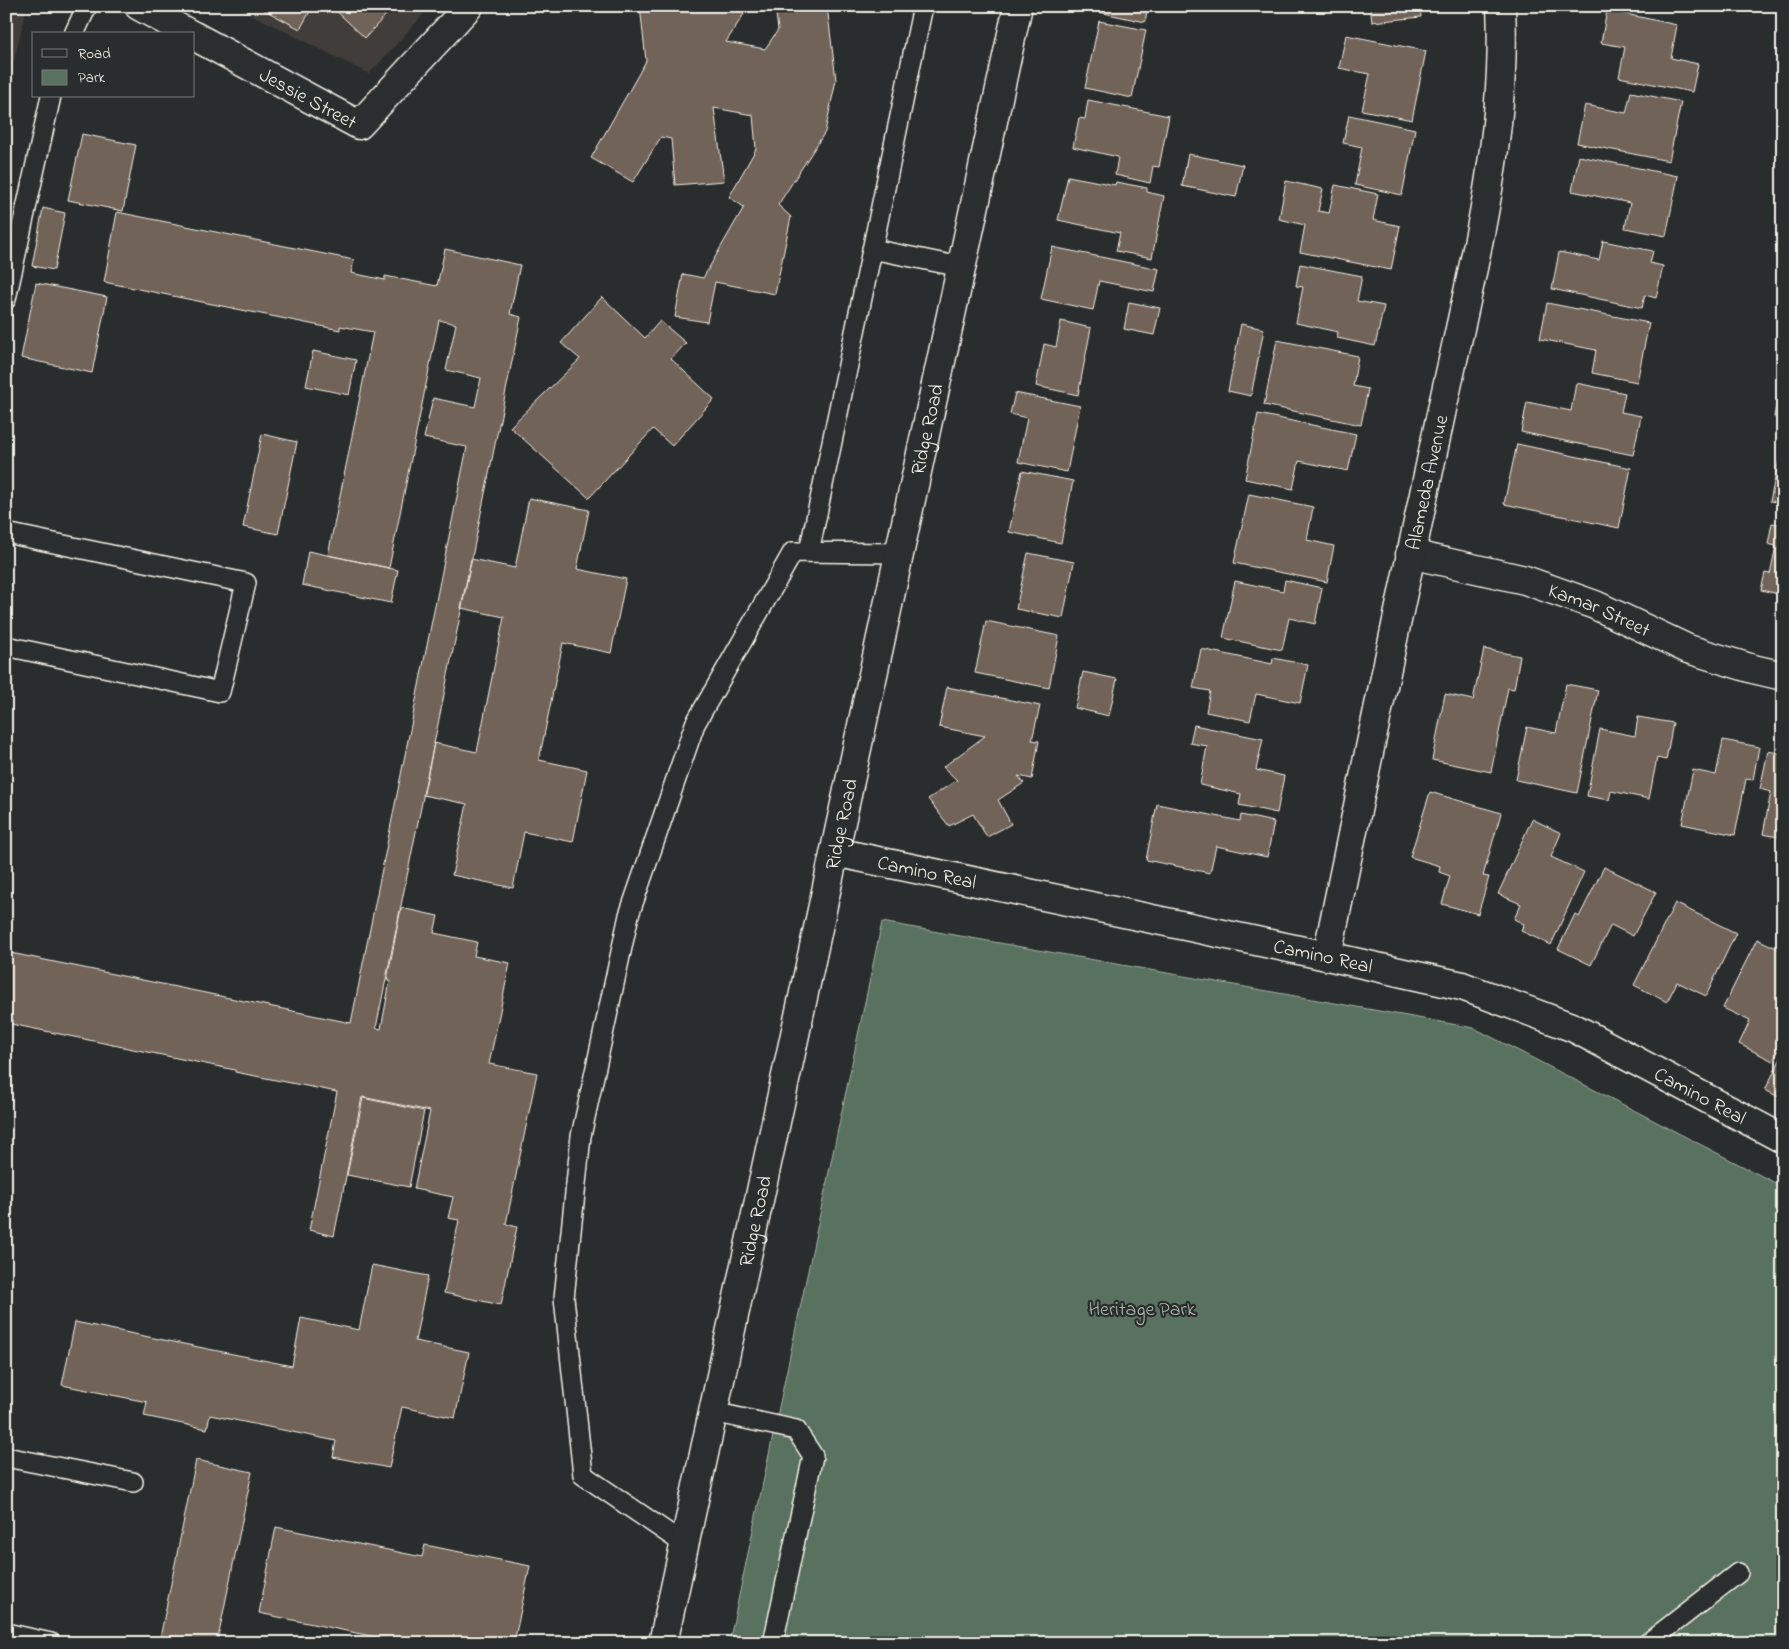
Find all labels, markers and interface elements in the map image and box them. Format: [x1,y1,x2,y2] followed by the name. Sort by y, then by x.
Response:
[32,32,195,98] legend
[78,43,111,65] text: Road
[253,62,361,138] street label: Jessie Street
[78,67,106,89] text: Park
[905,382,953,478] street label: Ridge Road
[1400,412,1457,553] street label: Alameda Avenue
[1544,577,1655,646] street label: Kamar Street
[819,776,867,873] street label: Ridge Road
[874,849,979,898] street label: Camino Real
[1271,933,1375,983] street label: Camino Real
[1648,1061,1750,1134] street label: Camino Real
[733,1173,781,1270] street label: Ridge Road
[1089,1296,1196,1326] park label: Heritage Park

